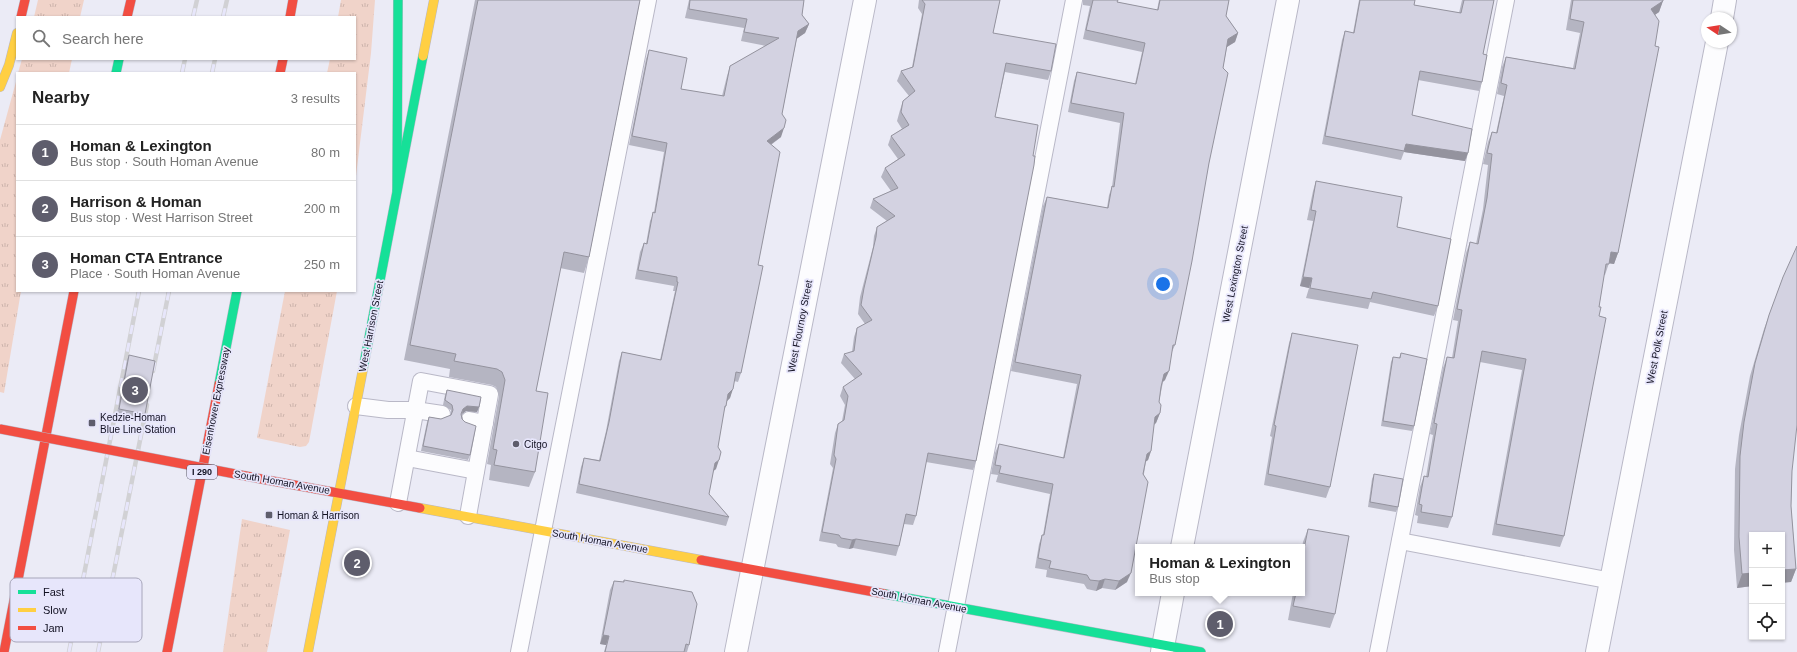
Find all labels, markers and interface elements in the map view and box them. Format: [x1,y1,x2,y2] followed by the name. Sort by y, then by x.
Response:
[1701,12,1737,48] north arrow
[16,16,356,60] search box
[30,27,52,49] icon: search
[62,30,144,47] text: Search here
[32,88,90,107] text: Nearby
[291,91,340,106] text: 3 results
[70,137,212,154] text: Homan & Lexington
[41,145,49,160] text: 1
[311,145,340,160] text: 80 m
[70,154,258,169] text: Bus stop · South Homan Avenue
[70,193,202,210] text: Harrison & Homan
[41,201,49,216] text: 2
[304,201,340,216] text: 200 m
[70,210,253,225] text: Bus stop · West Harrison Street
[1220,225,1250,323] street label: West Lexington Street
[70,249,223,266] text: Homan CTA Entrance
[41,257,49,272] text: 3
[304,257,340,272] text: 250 m
[70,266,240,281] text: Place · South Homan Avenue
[1153,274,1173,294] your location
[357,279,385,373] street label: West Harrison Street
[786,279,814,373] street label: West Flournoy Street
[1645,309,1670,385] street label: West Polk Street
[200,346,232,456] street label: Eisenhower Expressway
[122,375,148,405] pin: 3
[100,412,176,435] place label: Kedzie-Homan Blue Line Station
[87,418,97,428] marker: Kedzie-Homan Blue Line Station
[511,439,521,449] marker: Citgo
[524,439,548,450] place label: Citgo
[187,465,217,479] road number: I 290
[233,468,331,496] street label: South Homan Avenue
[264,510,274,520] marker: Homan & Harrison
[277,510,359,521] place label: Homan & Harrison
[551,527,649,555] street label: South Homan Avenue
[1749,532,1785,640] map controls
[1749,532,1785,568] button: +
[1135,544,1305,596] popup
[344,548,370,578] pin: 2
[1149,554,1291,571] text: Homan & Lexington
[1749,568,1785,604] button: −
[1149,571,1200,586] text: Bus stop
[10,578,142,642] legend
[870,585,968,615] street label: South Homan Avenue
[43,586,64,598] text: Fast
[43,604,67,616] text: Slow
[1749,604,1785,640] button: locate
[1207,609,1233,639] pin: 1
[43,622,64,634] text: Jam

